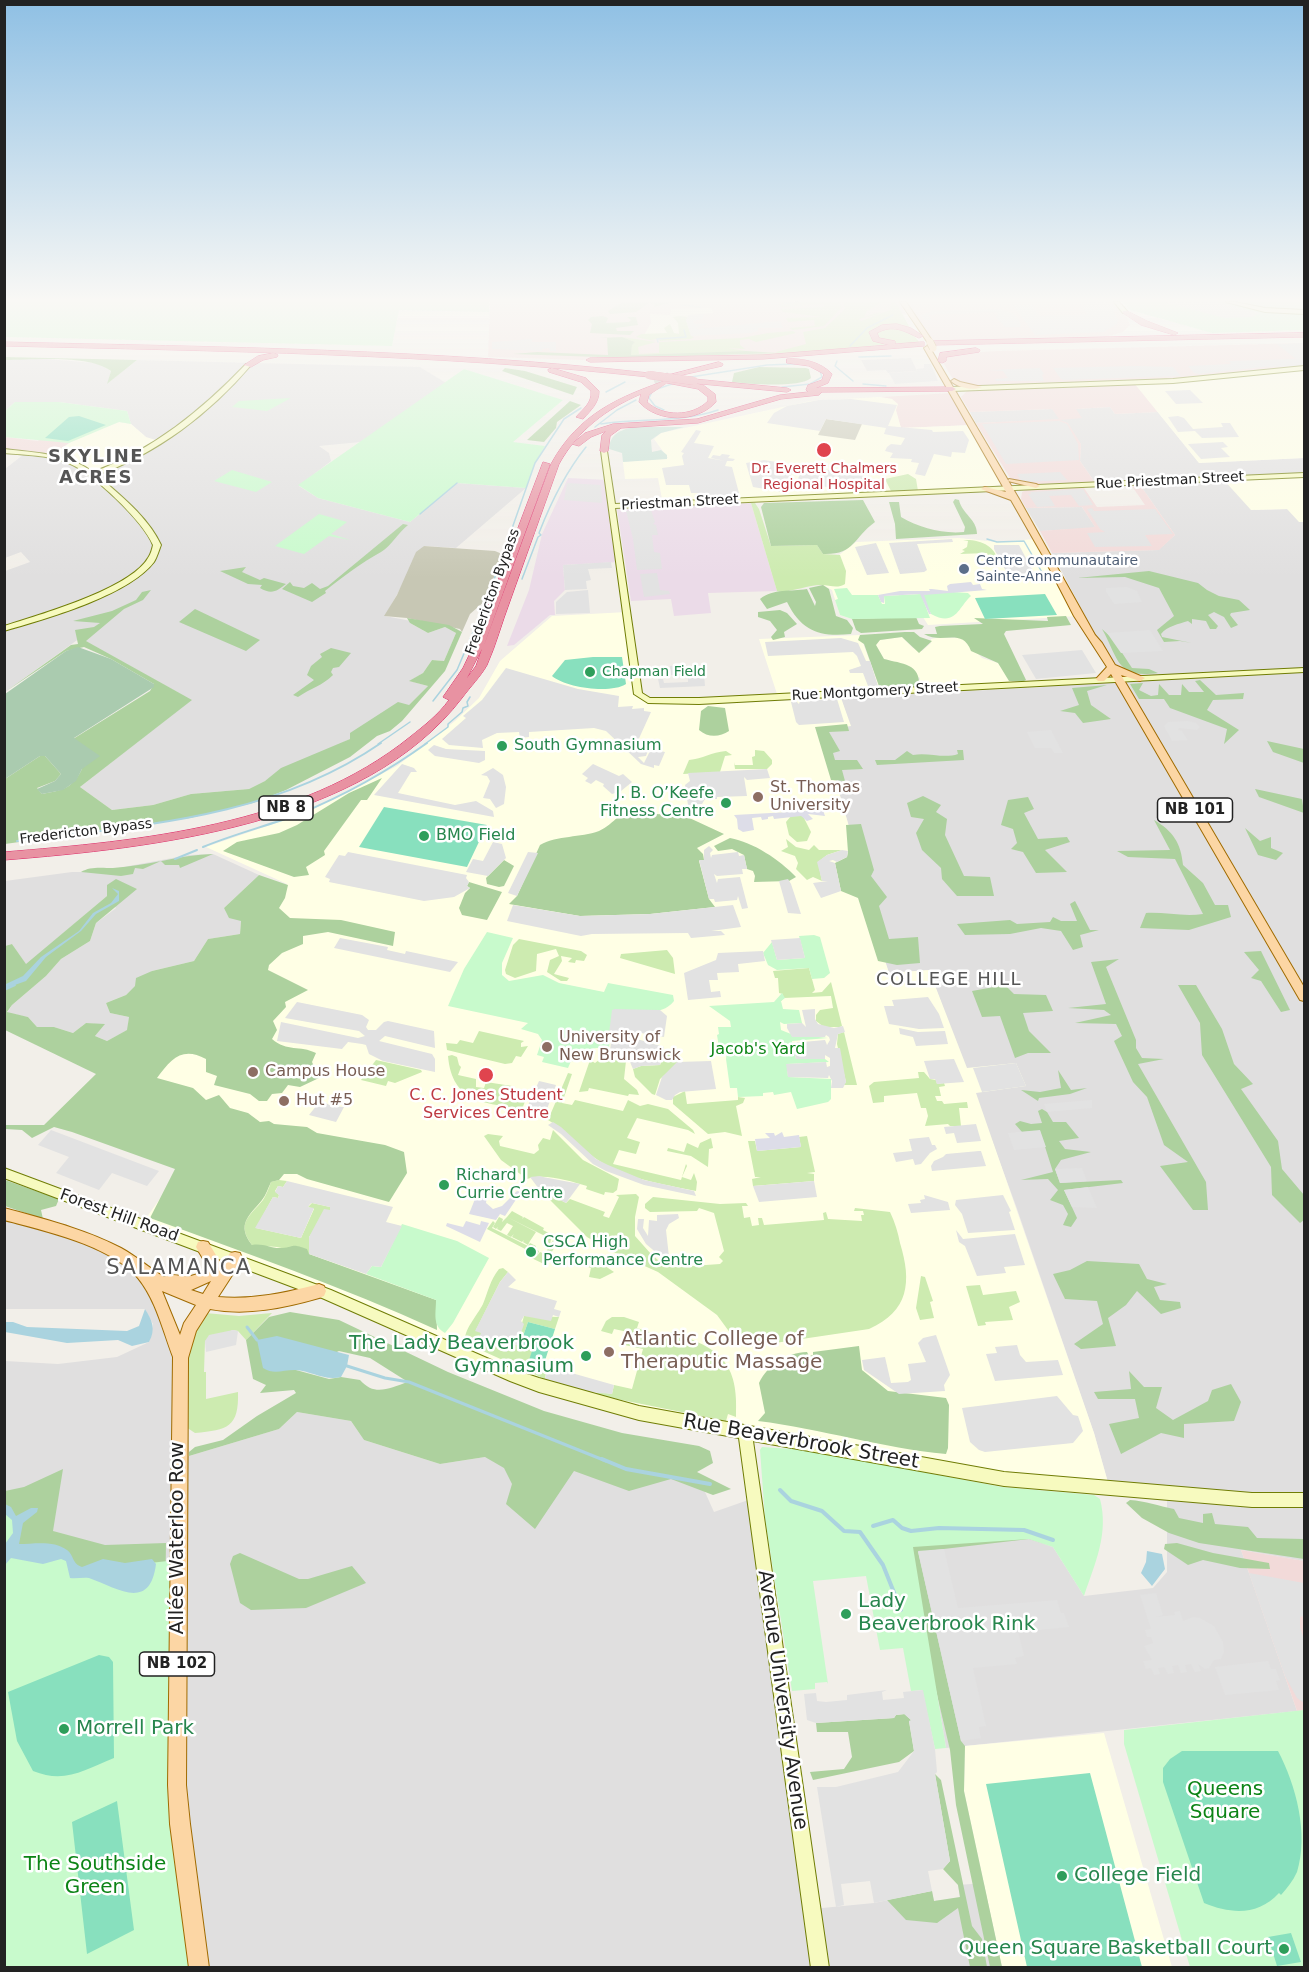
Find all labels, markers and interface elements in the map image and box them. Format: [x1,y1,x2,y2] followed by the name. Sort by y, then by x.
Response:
[815,441,833,459] marker: Dr. Everett Chalmers Regional Hospital
[48,446,144,488] district label: SKYLINE ACRES
[751,461,897,494] place label: Dr. Everett Chalmers Regional Hospital
[1095,469,1245,493] street label: Rue Priestman Street
[621,492,739,514] street label: Priestman Street
[462,527,524,657] street label: Fredericton Bypass
[976,553,1138,586] place label: Centre communautaire Sainte-Anne
[957,562,971,576] marker: Centre communautaire Sainte-Anne
[602,664,706,680] place label: Chapman Field
[583,665,597,679] marker: Chapman Field
[791,679,959,705] street label: Rue Montgomery Street
[514,736,661,756] place label: South Gymnasium
[495,739,509,753] marker: South Gymnasium
[770,778,860,816] place label: St. Thomas University
[600,784,714,822] place label: J. B. O’Keefe Fitness Centre
[751,790,765,804] marker: St. Thomas University
[259,796,313,820] road number: NB 8
[719,796,733,810] marker: J. B. O’Keefe Fitness Centre
[1158,798,1232,822] road number: NB 101
[19,816,153,848] street label: Fredericton Bypass
[436,826,515,846] place label: BMO Field
[417,829,431,843] marker: BMO Field
[876,969,1022,991] district label: COLLEGE HILL
[559,1028,681,1066] place label: University of New Brunswick
[540,1040,554,1054] marker: University of New Brunswick
[711,1040,805,1060] park label: Jacob's Yard
[265,1062,385,1082] place label: Campus House
[246,1065,260,1079] marker: Campus House
[477,1066,495,1084] marker: C. C. Jones Student Services Centre
[409,1086,563,1124] place label: C. C. Jones Student Services Centre
[296,1091,353,1111] place label: Hut #5
[277,1094,291,1108] marker: Hut #5
[456,1166,563,1204] place label: Richard J Currie Centre
[437,1178,451,1192] marker: Richard J Currie Centre
[57,1186,181,1246] street label: Forest Hill Road
[543,1233,703,1271] place label: CSCA High Performance Centre
[524,1245,538,1259] marker: CSCA High Performance Centre
[106,1256,252,1282] district label: SALAMANCA
[621,1328,822,1375] place label: Atlantic College of Theraputic Massage
[349,1332,574,1379] place label: The Lady Beaverbrook Gymnasium
[602,1345,616,1359] marker: Atlantic College of Theraputic Massage
[579,1349,593,1363] marker: The Lady Beaverbrook Gymnasium
[681,1409,921,1475] street label: Rue Beaverbrook Street
[166,1442,190,1634] street label: Allée Waterloo Row
[752,1568,812,1832] street label: Avenue University Avenue
[858,1590,1035,1637] place label: Lady Beaverbrook Rink
[839,1607,853,1621] marker: Lady Beaverbrook Rink
[140,1652,214,1676] road number: NB 102
[76,1717,194,1741] place label: Morrell Park
[57,1722,71,1736] marker: Morrell Park
[1187,1778,1263,1825] park label: Queens Square
[24,1853,166,1900] park label: The Southside Green
[1074,1864,1201,1888] place label: College Field
[1055,1869,1069,1883] marker: College Field
[958,1937,1272,1961] place label: Queen Square Basketball Court
[1277,1942,1291,1956] marker: Queen Square Basketball Court

